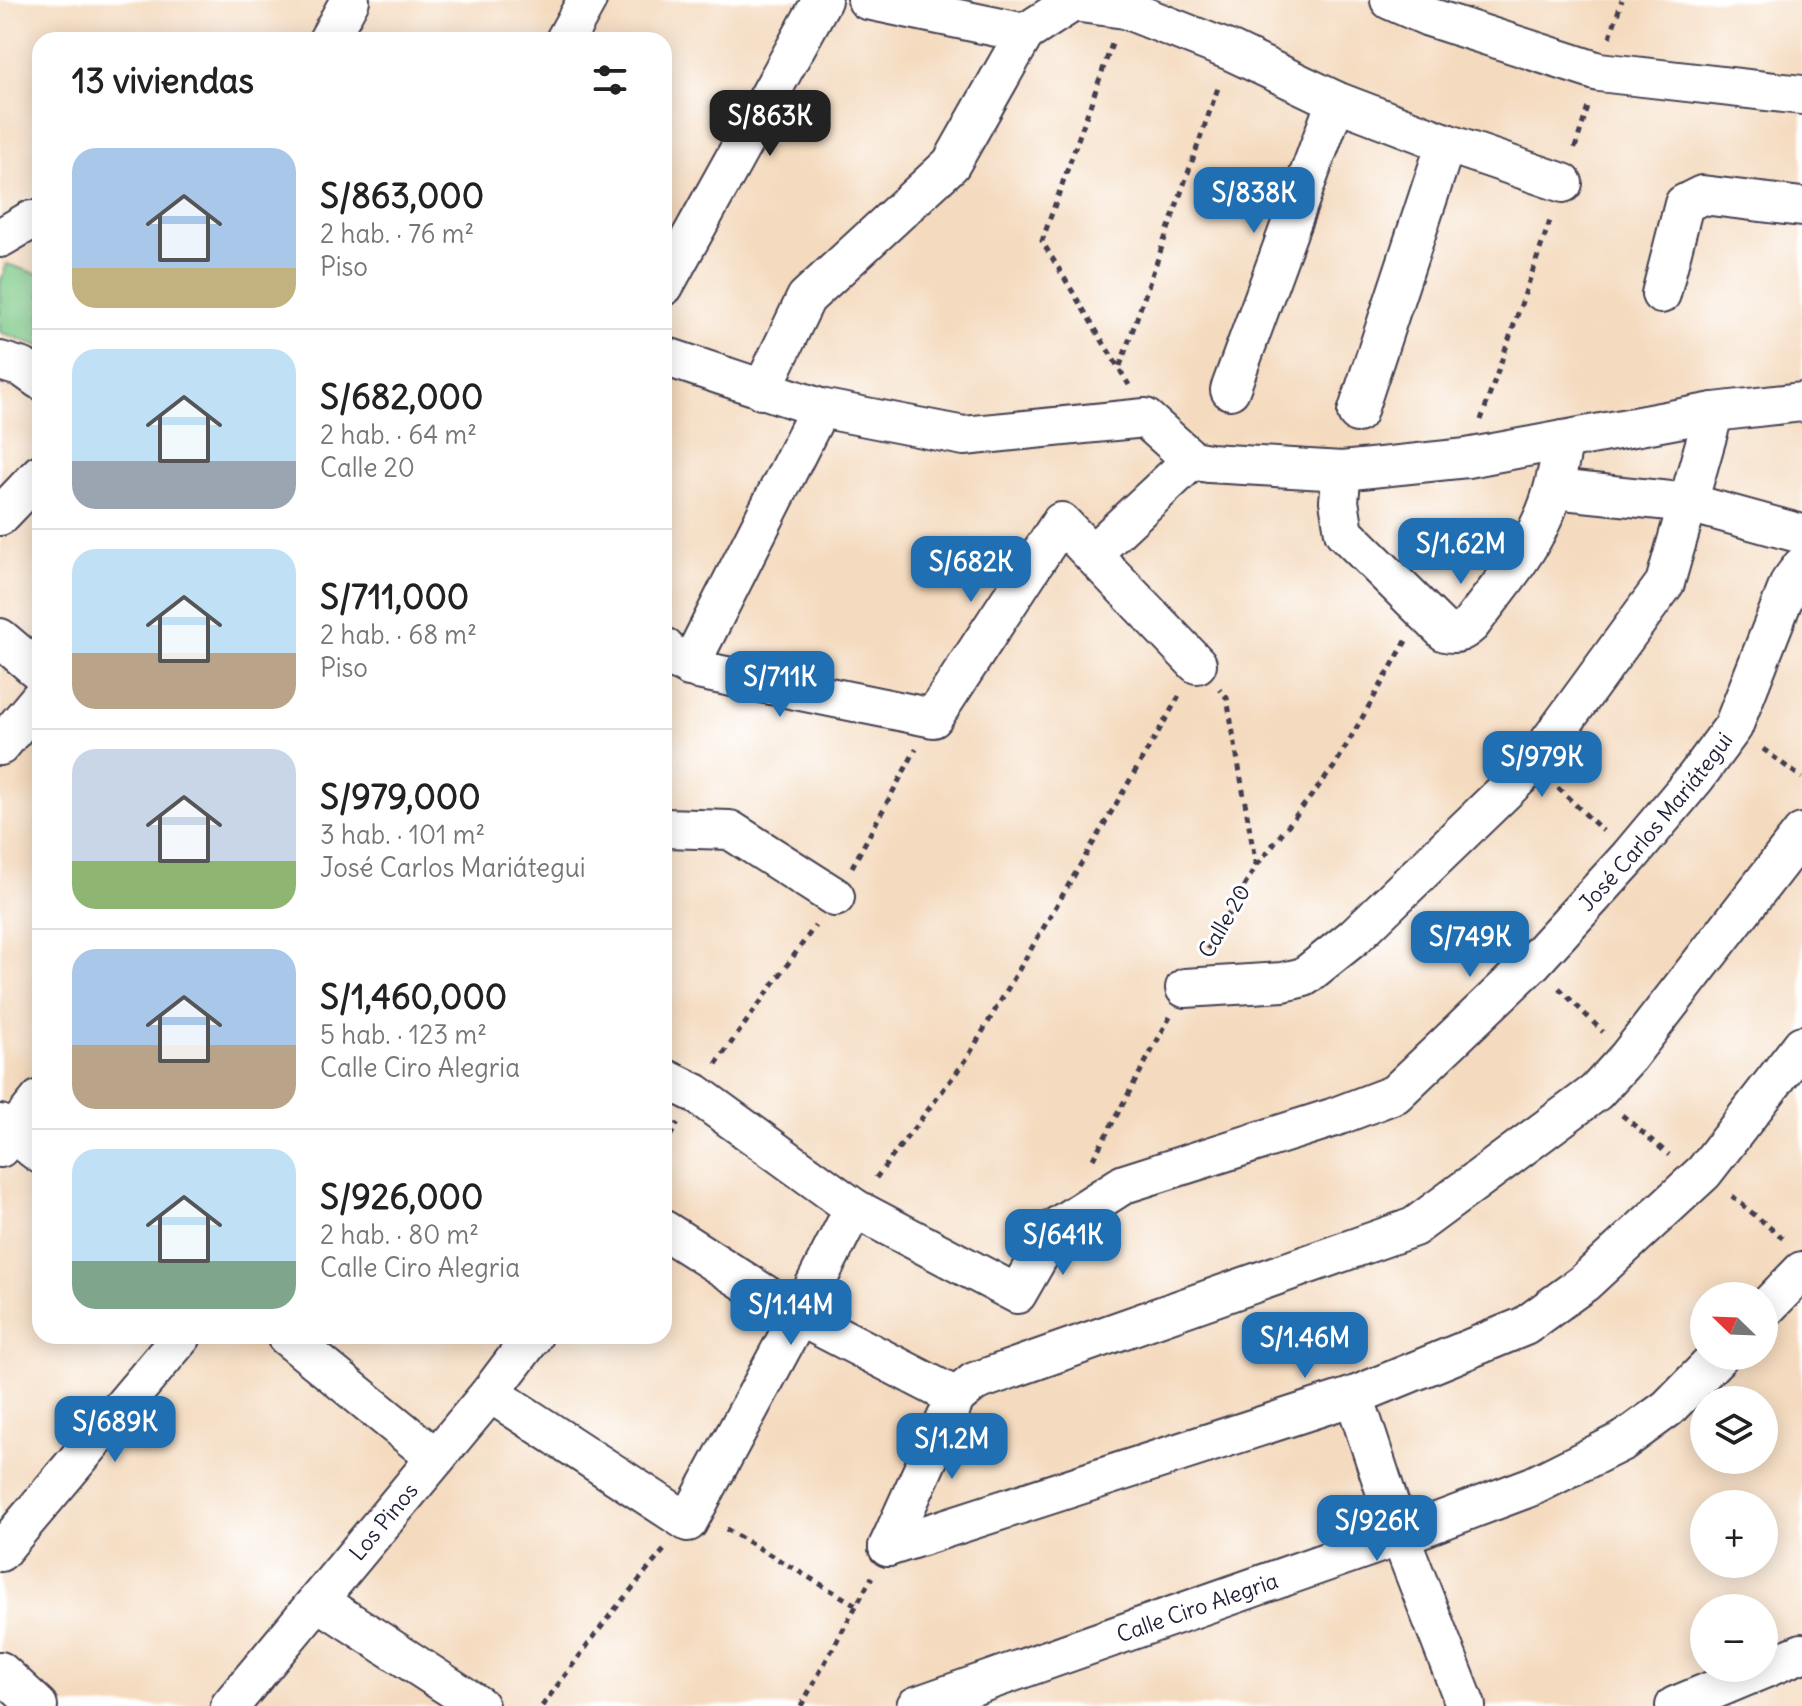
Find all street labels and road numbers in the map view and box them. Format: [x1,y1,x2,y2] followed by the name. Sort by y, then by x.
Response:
[1573,727,1738,917] street label: José Carlos Mariátegui
[1192,879,1256,963] street label: Calle 20
[343,1477,424,1566] street label: Los Pinos
[1113,1566,1282,1649] street label: Calle Ciro Alegria

